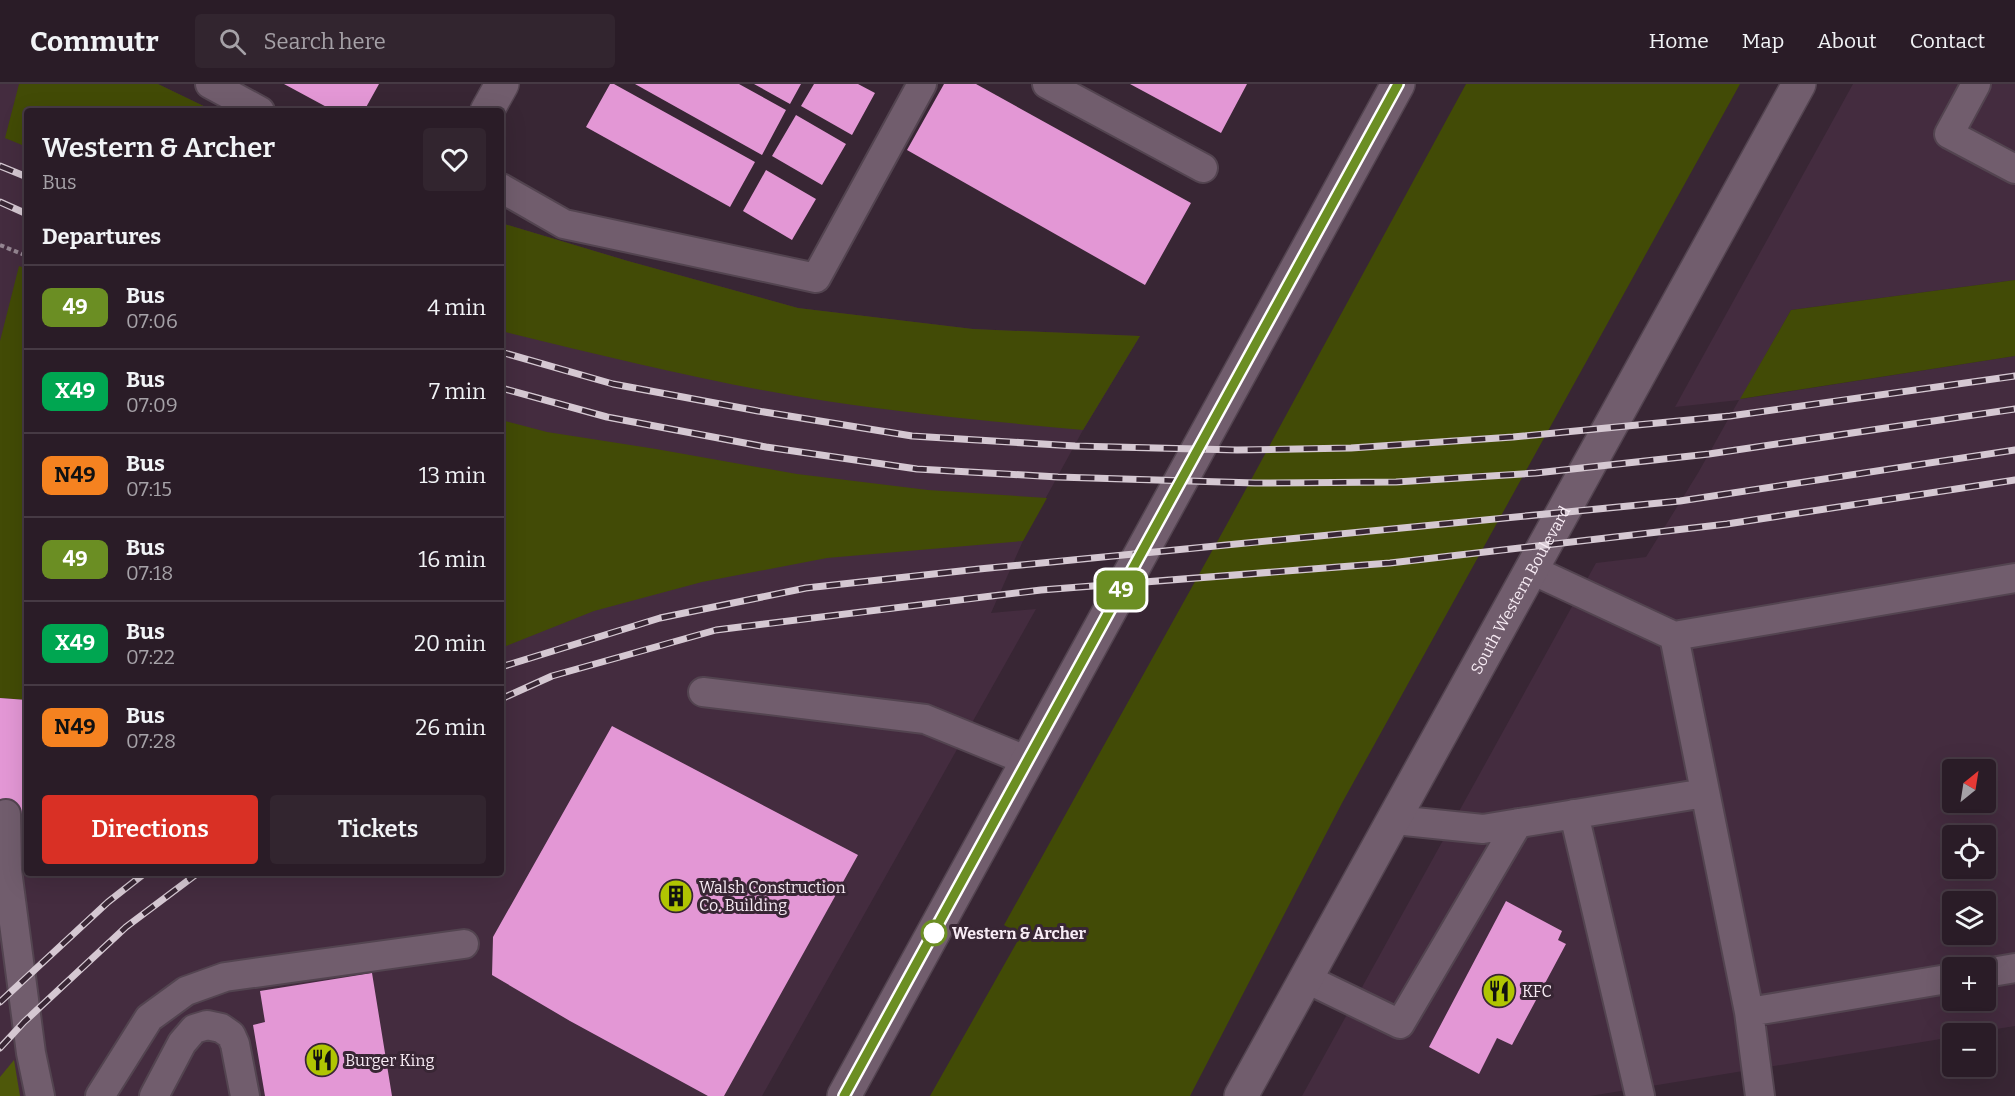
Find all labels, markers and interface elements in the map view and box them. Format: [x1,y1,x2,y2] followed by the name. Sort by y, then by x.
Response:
[195,14,615,68] search box
[30,25,159,58] text: Commutr
[216,25,249,58] icon: search
[264,28,386,55] text: Search here
[1649,28,1709,54] text: Home
[1742,28,1784,54] text: Map
[1817,28,1877,54] text: About
[1910,28,1985,54] text: Contact
[423,128,486,191] button: heart
[42,131,275,164] text: Western & Archer
[42,170,77,194] text: Bus
[42,223,161,250] text: Departures
[126,282,165,309] text: Bus
[62,294,88,320] text: 49
[427,294,486,321] text: 4 min
[126,309,178,333] text: 07:06
[126,366,165,393] text: Bus
[55,378,95,404] text: X49
[429,378,486,405] text: 7 min
[126,393,178,417] text: 07:09
[126,450,165,477] text: Bus
[54,462,96,488] text: N49
[419,462,486,489] text: 13 min
[126,477,172,501] text: 07:15
[1467,502,1575,677] street label: South Western Boulevard
[126,534,165,561] text: Bus
[62,546,88,572] text: 49
[418,546,486,573] text: 16 min
[126,561,173,585] text: 07:18
[1094,570,1148,610] line badge: 49
[1108,577,1134,603] text: 49
[126,618,165,645] text: Bus
[55,630,95,656] text: X49
[414,630,486,657] text: 20 min
[126,645,175,669] text: 07:22
[126,702,165,729] text: Bus
[54,714,96,740] text: N49
[415,714,486,741] text: 26 min
[126,729,176,753] text: 07:28
[1942,759,1996,813] north arrow
[1942,759,1996,1077] map controls
[42,795,258,864] button: Directions
[270,795,486,864] button: Tickets
[1942,825,1996,879] button: locate
[658,878,694,914] building icon: Walsh Construction Co. Building
[699,878,846,915] place label: Walsh Construction Co. Building
[1942,891,1996,945] button: layers
[921,920,947,946] marker: Western & Archer
[952,924,1087,943] place label: Western & Archer
[1942,957,1996,1011] button: +
[1481,973,1517,1009] restaurant icon: KFC
[1522,982,1552,1001] place label: KFC
[1942,1023,1996,1077] button: −
[304,1042,340,1078] restaurant icon: Burger King
[345,1051,434,1070] place label: Burger King

